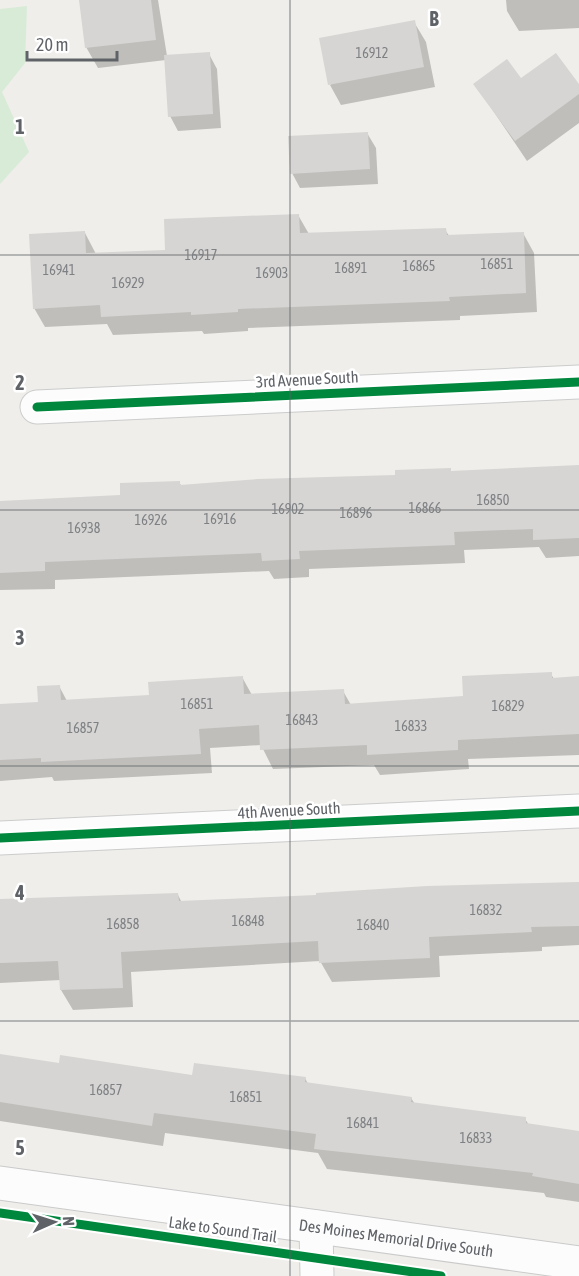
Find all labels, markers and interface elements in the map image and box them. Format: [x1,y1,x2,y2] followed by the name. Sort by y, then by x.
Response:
[429,7,439,30] text: B
[27,24,117,62] scale bar
[36,34,68,55] text: 20 m
[356,45,388,61] house number: 16912
[15,115,25,138] text: 1
[185,247,217,263] house number: 16917
[481,256,513,272] house number: 16851
[403,258,435,274] house number: 16865
[335,260,367,276] house number: 16891
[43,262,75,278] house number: 16941
[256,265,288,281] house number: 16903
[112,275,144,291] house number: 16929
[255,367,359,391] street label: 3rd Avenue South
[15,371,25,394] text: 2
[477,492,510,508] house number: 16850
[409,500,442,516] house number: 16866
[272,501,304,517] house number: 16902
[340,505,373,521] house number: 16896
[204,511,237,527] house number: 16916
[135,512,168,528] house number: 16926
[68,520,101,536] house number: 16938
[15,626,25,649] text: 3
[181,696,213,712] house number: 16851
[492,698,524,714] house number: 16829
[286,712,318,728] house number: 16843
[395,718,427,734] house number: 16833
[67,720,99,736] house number: 16857
[237,798,341,822] street label: 4th Avenue South
[14,881,25,904] text: 4
[470,902,502,918] house number: 16832
[232,913,265,929] house number: 16848
[107,916,140,932] house number: 16858
[357,917,390,933] house number: 16840
[90,1082,122,1098] house number: 16857
[230,1089,262,1105] house number: 16851
[347,1115,379,1131] house number: 16841
[460,1130,492,1146] house number: 16833
[15,1136,25,1159] text: 5
[24,1192,84,1252] north arrow
[168,1212,279,1246] street label: Lake to Sound Trail
[298,1215,495,1260] street label: Des Moines Memorial Drive South
[60,1216,78,1226] text: N

